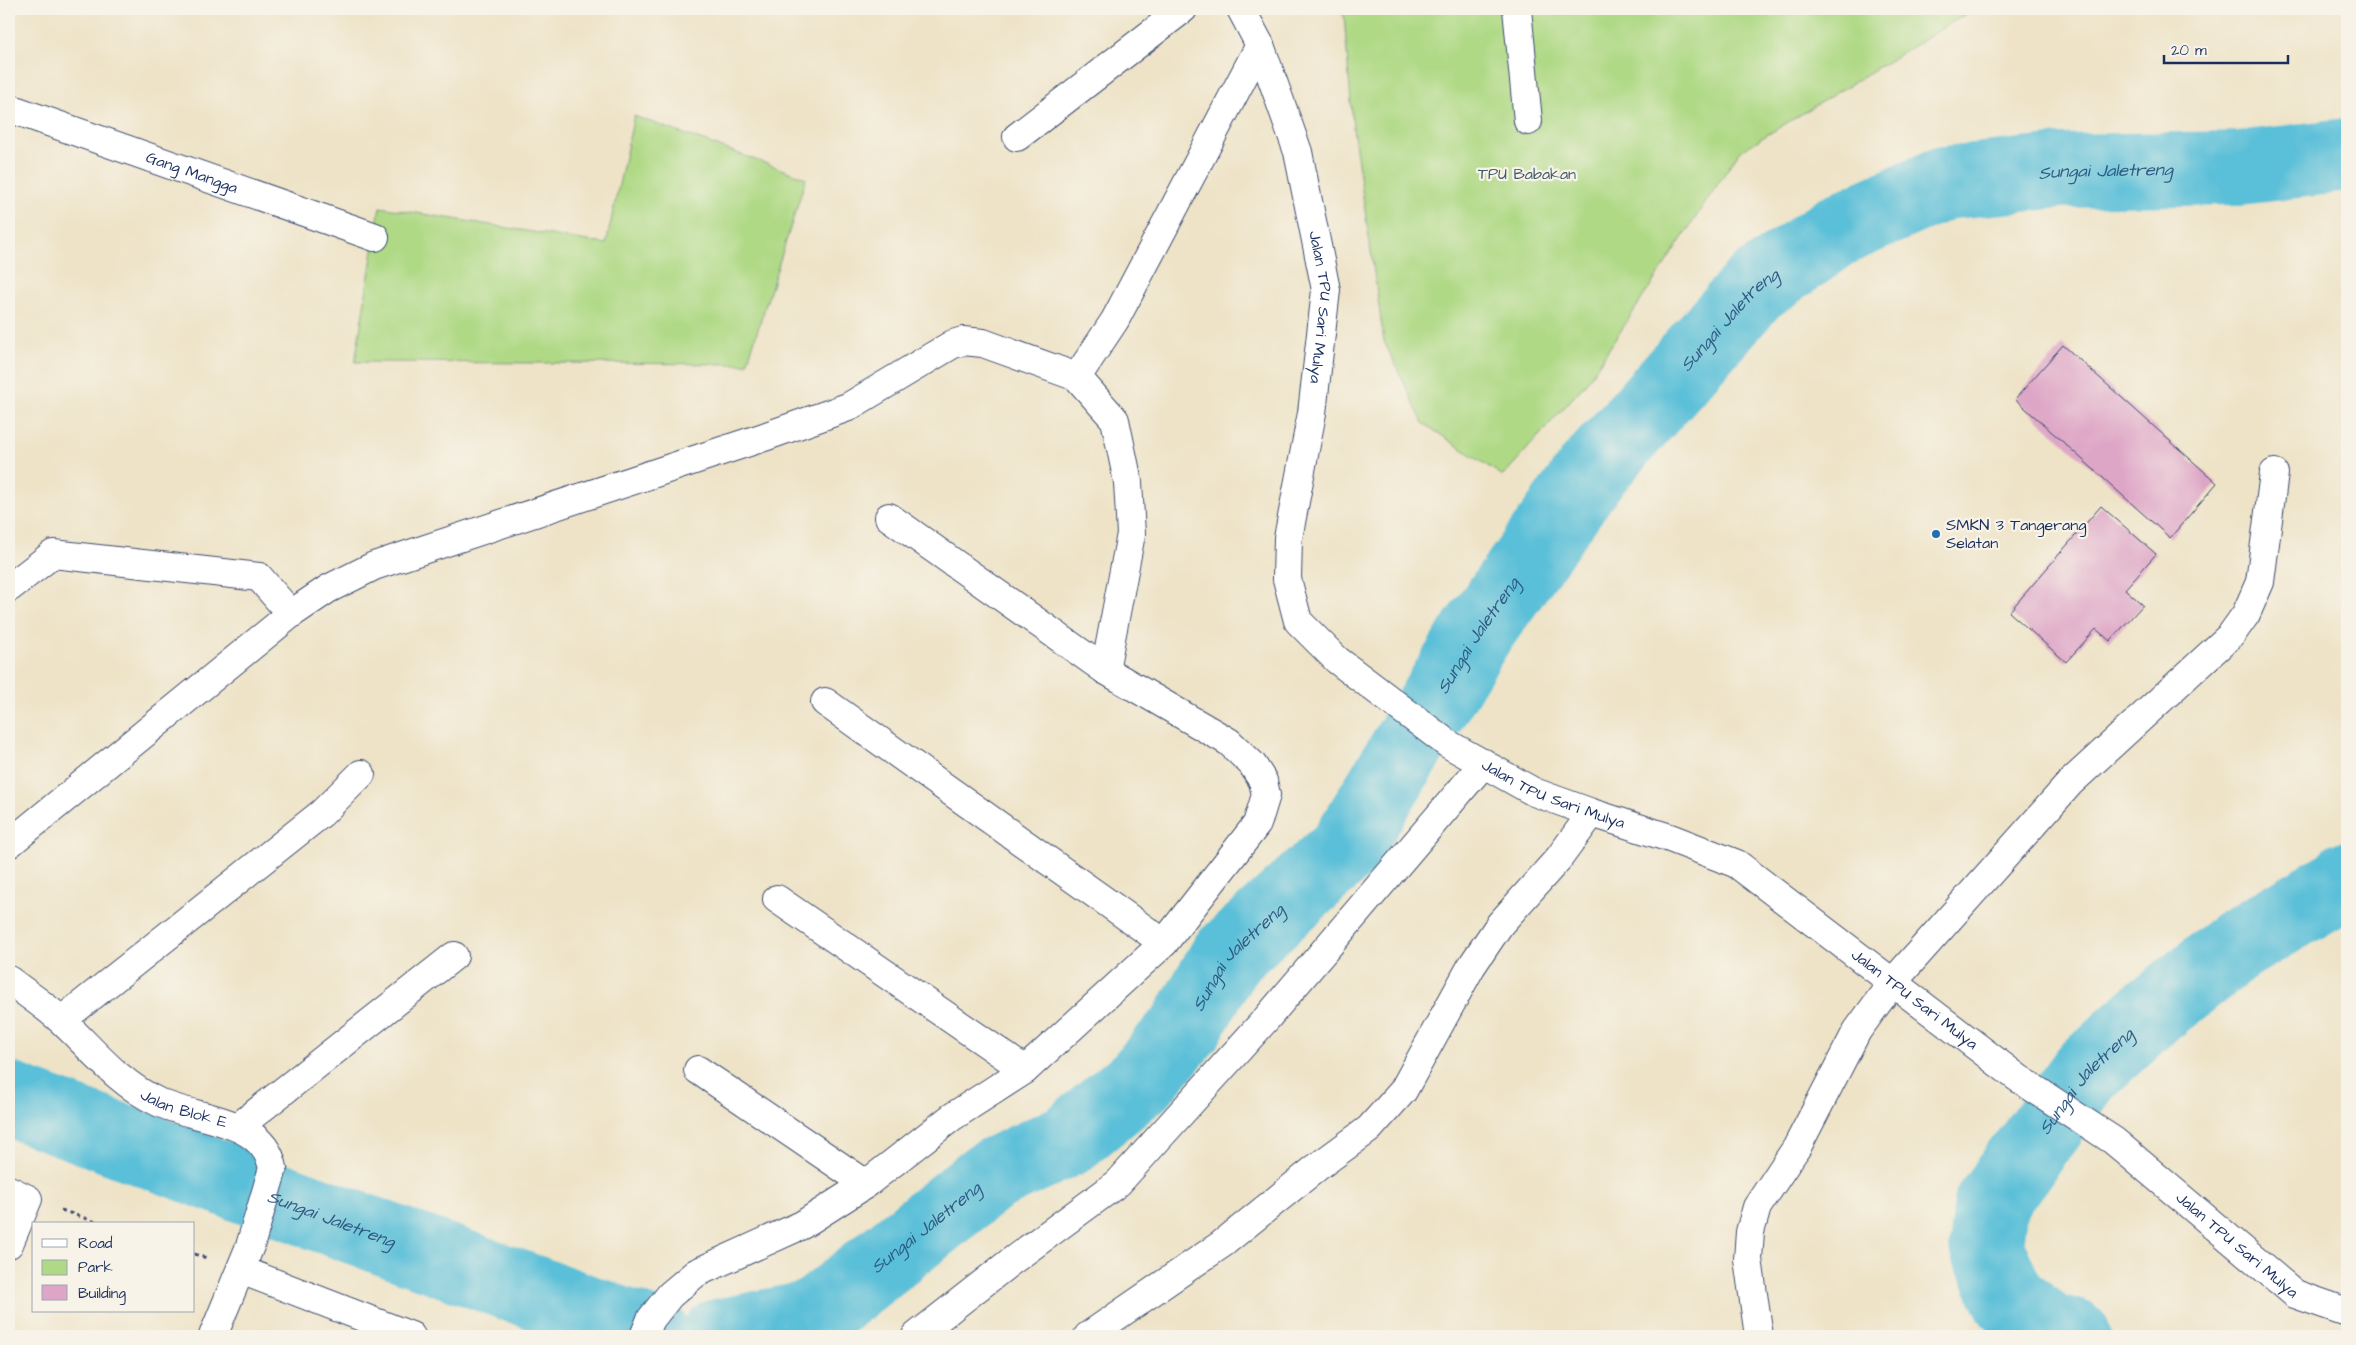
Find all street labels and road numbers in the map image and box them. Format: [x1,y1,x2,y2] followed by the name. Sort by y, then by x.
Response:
[143,146,241,199] street label: Gang Mangga
[1303,229,1337,385] street label: Jalan TPU Sari Mulya
[1478,754,1628,834] street label: Jalan TPU Sari Mulya
[1847,944,1982,1055] street label: Jalan TPU Sari Mulya
[136,1084,231,1134] street label: Jalan Blok E
[2171,1187,2303,1303] street label: Jalan TPU Sari Mulya

